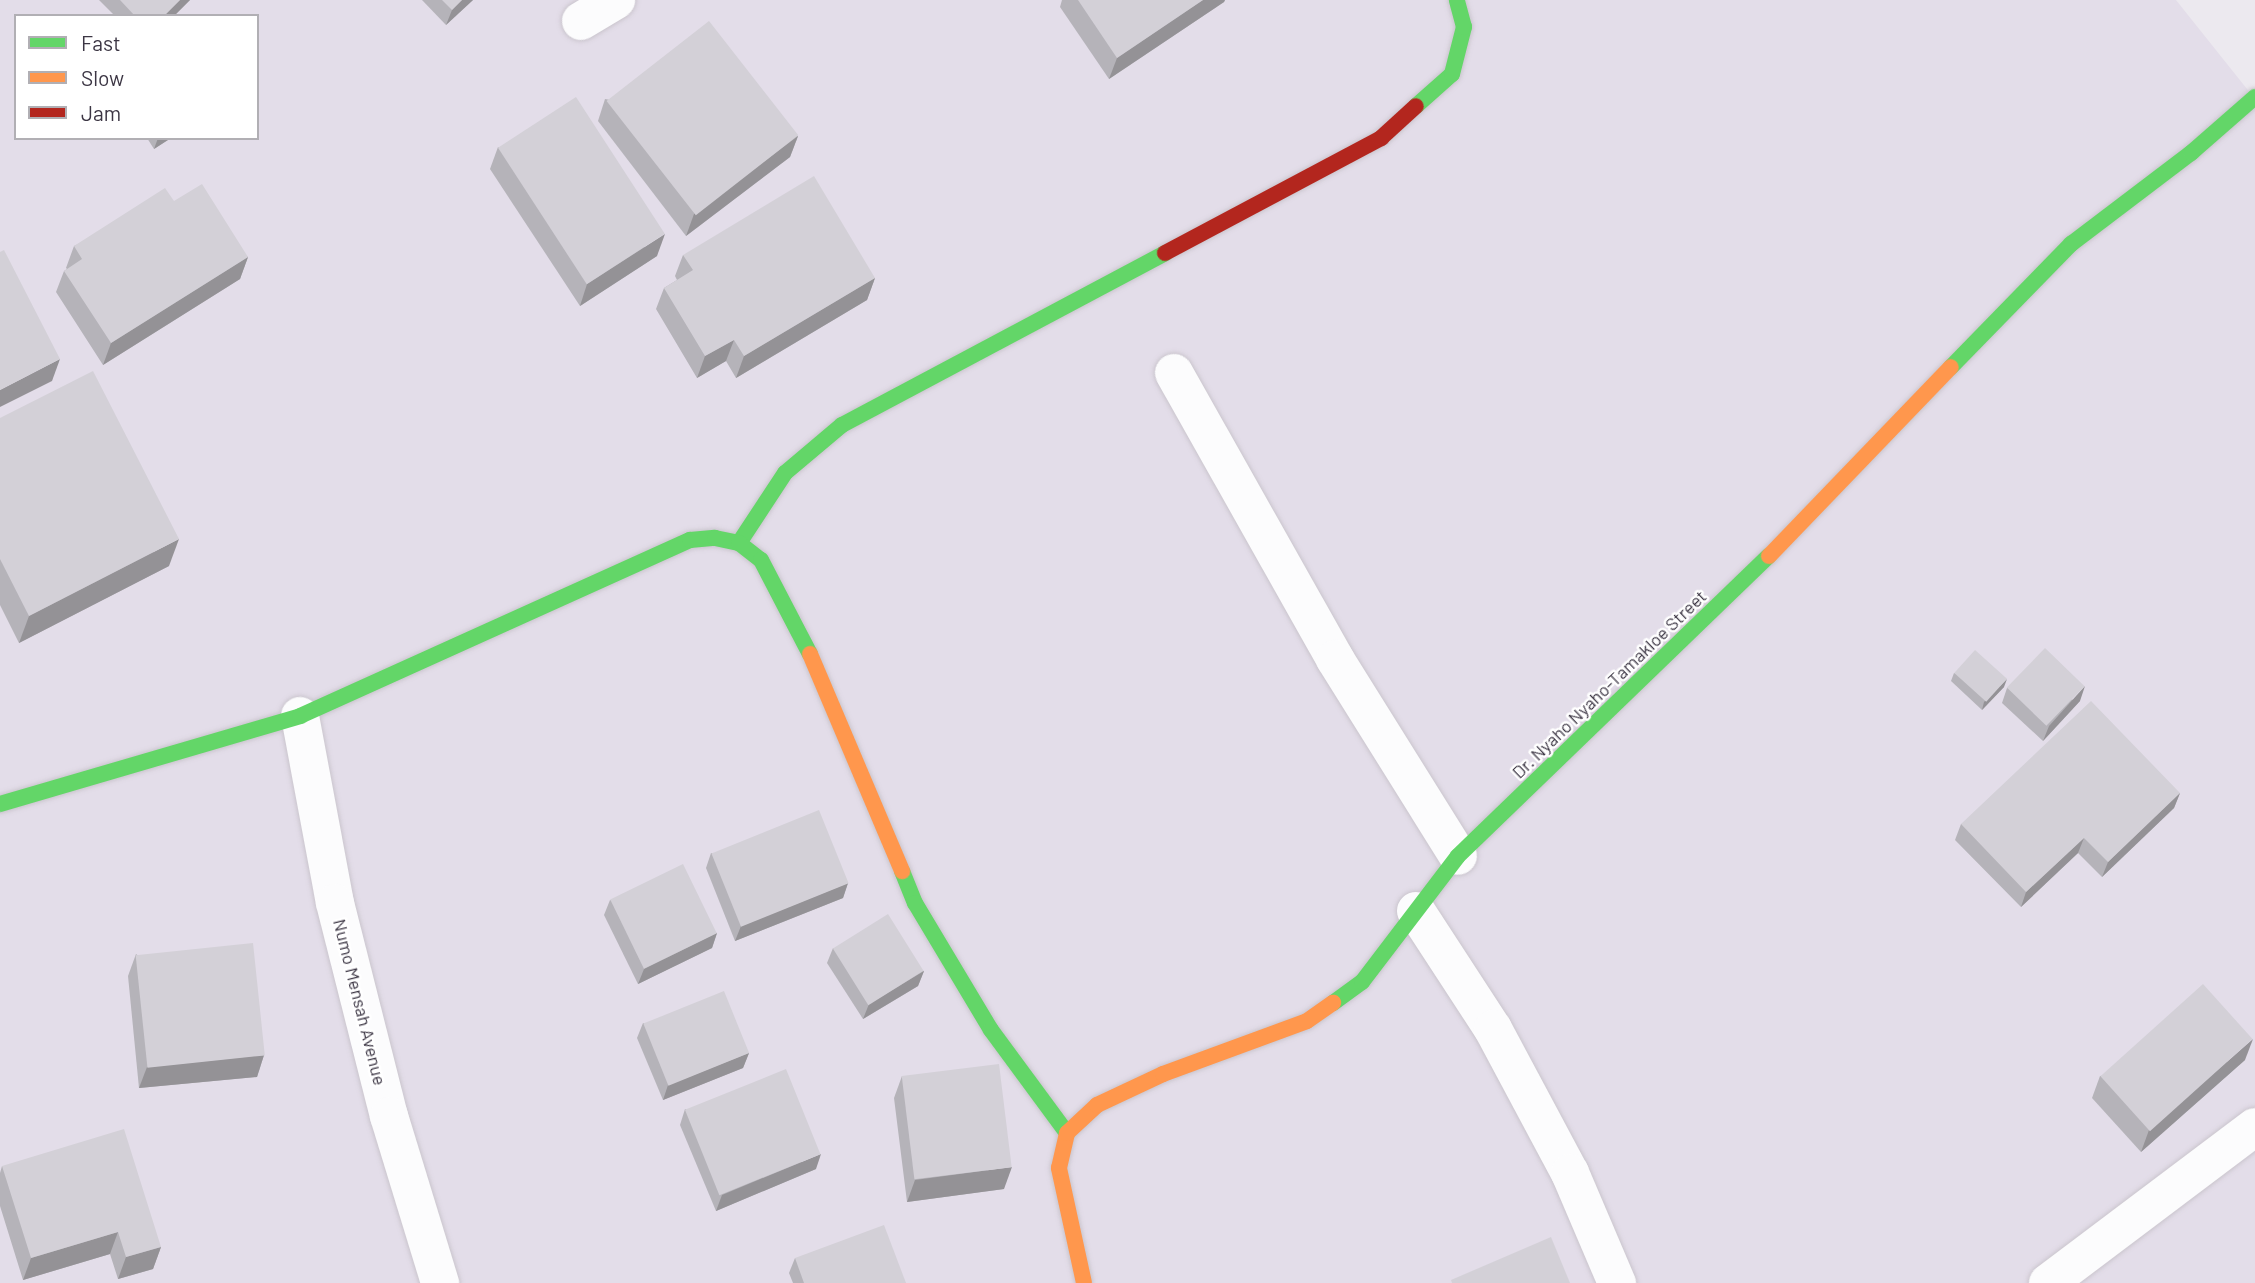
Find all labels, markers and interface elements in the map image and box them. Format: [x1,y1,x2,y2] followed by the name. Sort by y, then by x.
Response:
[14,14,259,140] legend
[81,30,121,55] text: Fast
[81,65,124,90] text: Slow
[81,100,121,125] text: Jam
[1507,585,1711,783] street label: Dr. Nyaho Nyaho-Tamakloe Street
[329,917,391,1087] street label: Numo Mensah Avenue

